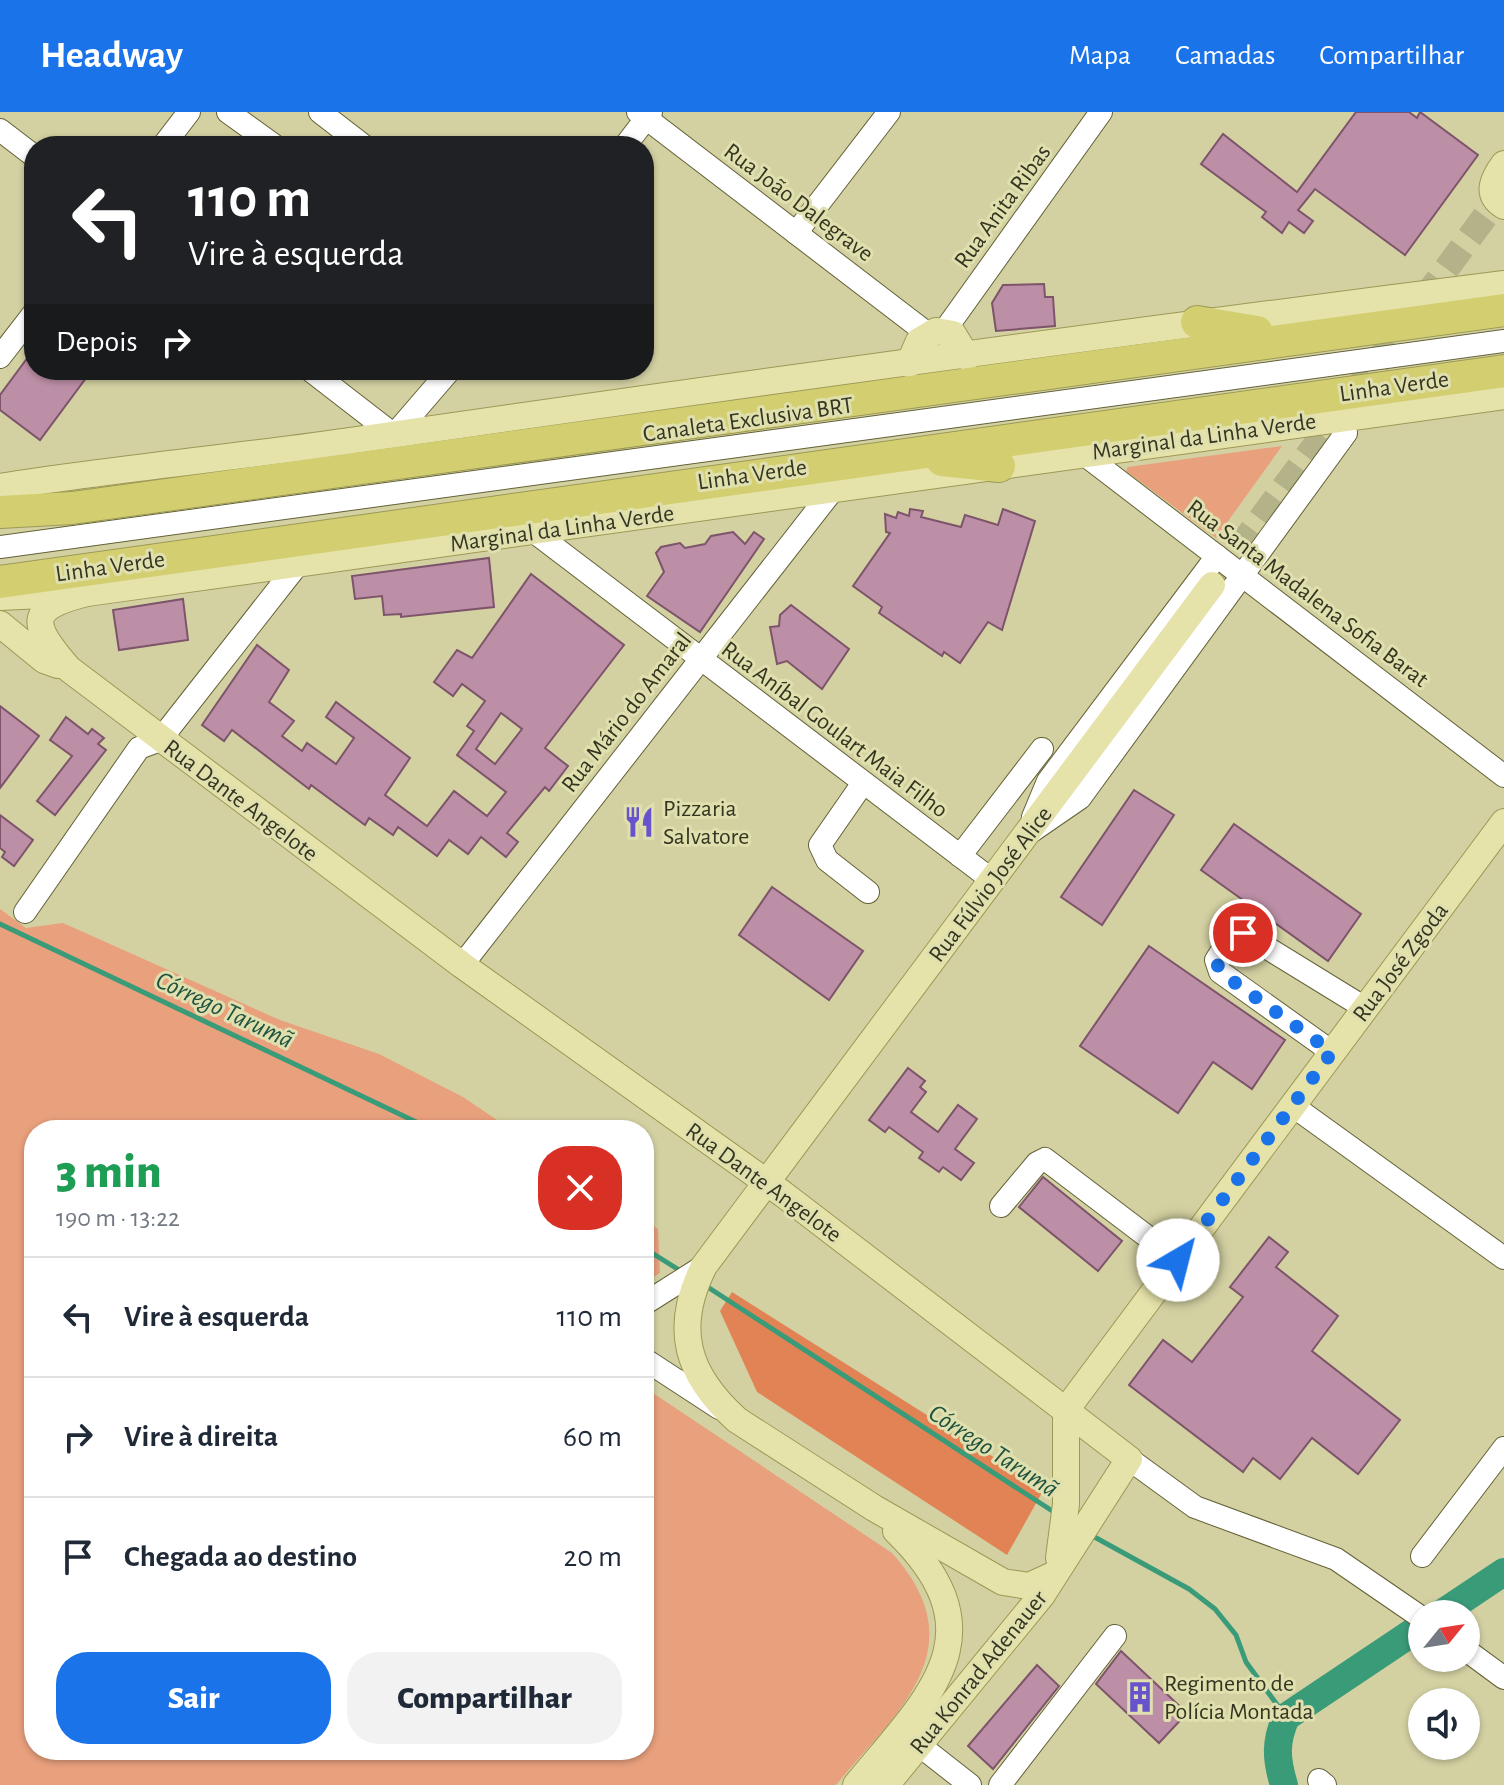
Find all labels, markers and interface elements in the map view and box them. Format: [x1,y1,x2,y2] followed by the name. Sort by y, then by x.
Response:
[40,37,183,75] text: Headway
[1069,42,1131,70] text: Mapa
[1175,42,1275,70] text: Camadas
[1319,42,1464,70] text: Compartilhar
[719,139,877,267] street label: Rua João Dalegrave
[950,140,1055,273] street label: Rua Anita Ribas
[56,168,160,272] icon: left
[188,171,311,227] text: 110 m
[188,236,404,272] text: Vire à esquerda
[154,320,198,364] icon: right
[56,327,138,357] text: Depois
[1338,367,1451,407] street label: Linha Verde
[641,393,855,447] street label: Canaleta Exclusiva BRT
[1091,409,1318,465] street label: Marginal da Linha Verde
[696,455,809,495] street label: Linha Verde
[1182,495,1433,692] street label: Rua Santa Madalena Sofia Barat
[449,501,676,557] street label: Marginal da Linha Verde
[54,547,167,587] street label: Linha Verde
[557,628,696,797] street label: Rua Mário do Amaral
[717,637,952,823] street label: Rua Aníbal Goulart Maia Filho
[159,735,322,866] street label: Rua Dante Angelote
[663,797,749,849] place label: Pizzaria Salvatore
[925,802,1057,967] street label: Rua Fúlvio José Alice
[622,805,656,839] restaurant icon: Pizzaria Salvatore
[1209,899,1277,967] pin
[1348,899,1453,1027] street label: Rua José Zgoda
[1221,911,1265,955] icon: arrive
[152,967,297,1053] water label: Córrego Tarumã
[681,1118,846,1247] street label: Rua Dante Angelote
[538,1146,622,1230] button: close
[56,1149,162,1197] text: 3 min
[56,1205,180,1231] text: 190 m · 13:22
[1136,1218,1220,1302] position arrow
[56,1295,100,1339] icon: left
[124,1302,309,1332] text: Vire à esquerda
[557,1302,622,1332] text: 110 m
[924,1400,1063,1502] water label: Córrego Tarumã
[56,1415,100,1459] icon: right
[124,1422,278,1452] text: Vire à direita
[563,1422,622,1452] text: 60 m
[56,1535,100,1579] icon: arrive
[124,1542,357,1572] text: Chegada ao destino
[564,1542,622,1572] text: 20 m
[906,1586,1052,1759] street label: Rua Konrad Adenauer
[1408,1600,1480,1672] north arrow
[1408,1600,1480,1760] map controls
[56,1652,331,1744] button: Sair
[347,1652,622,1744] button: Compartilhar
[1164,1672,1314,1724] place label: Regimento de Polícia Montada
[1123,1680,1157,1714] building icon: Regimento de Polícia Montada
[1408,1688,1480,1760] button: sound

